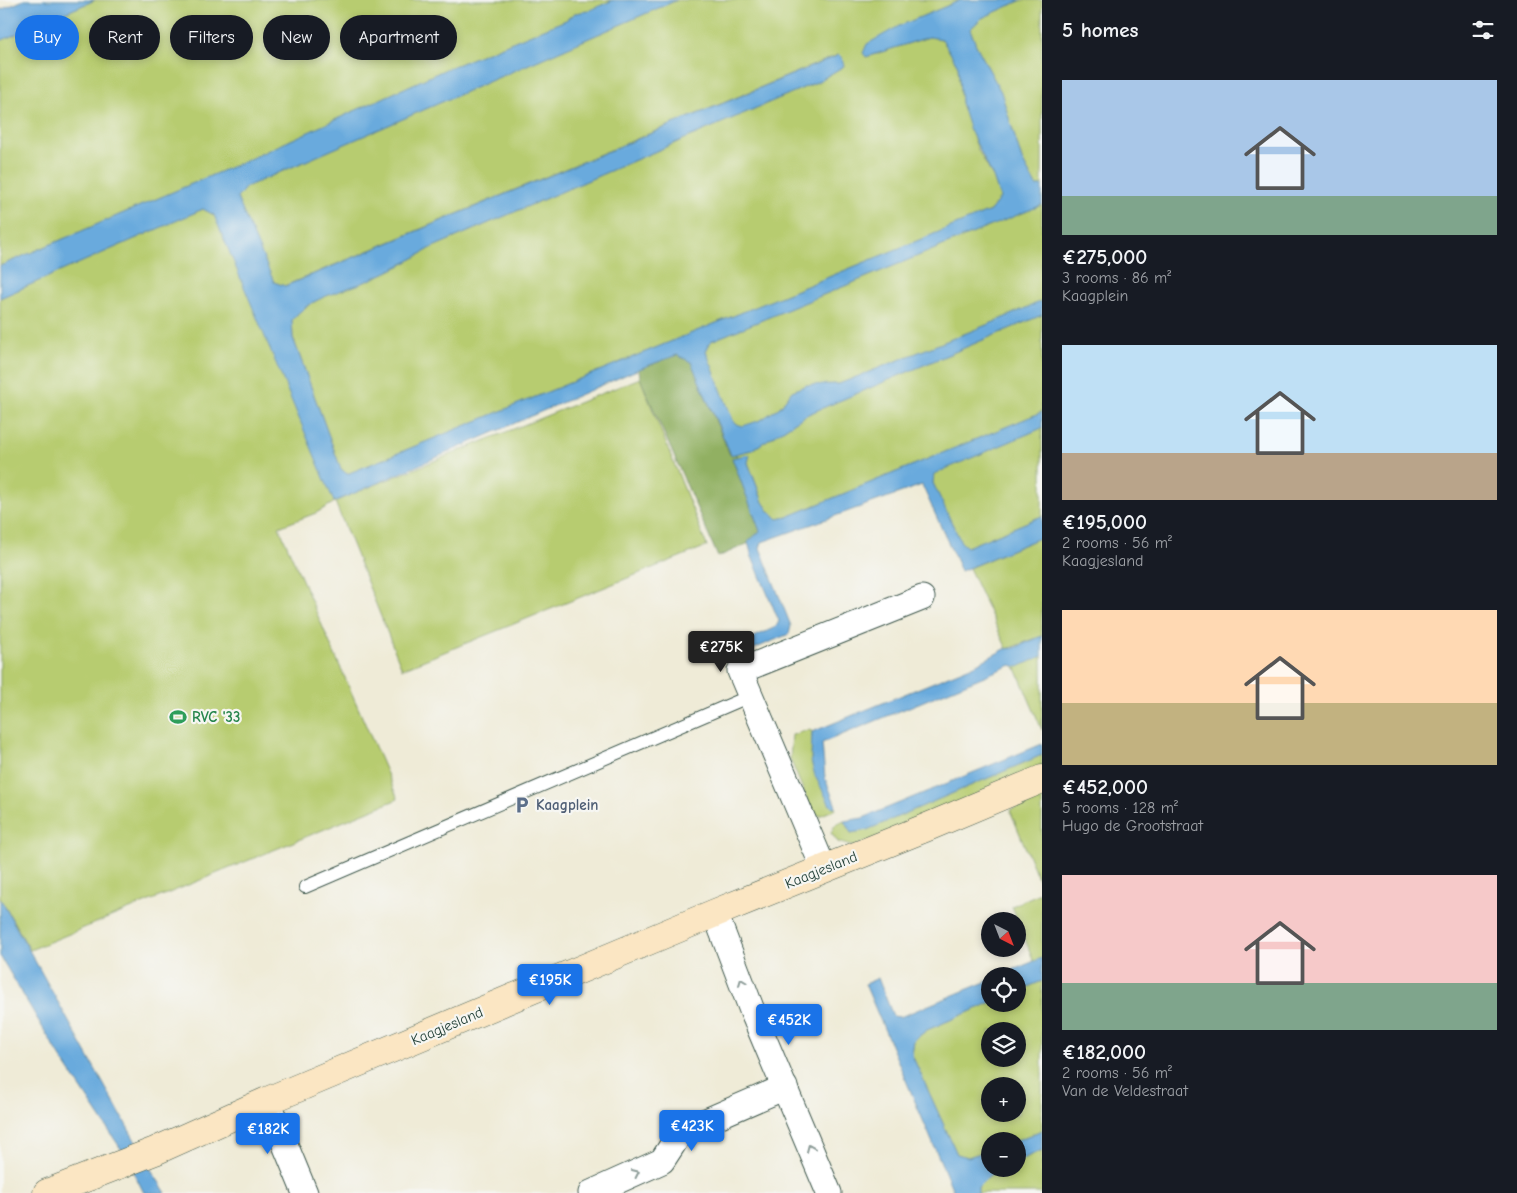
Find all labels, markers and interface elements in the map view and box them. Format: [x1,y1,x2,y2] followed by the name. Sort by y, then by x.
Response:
[15,15,79,60] chip: Buy
[89,15,160,60] chip: Rent
[170,15,253,60] chip: Filters
[263,15,330,60] chip: New
[340,15,457,60] chip: Apartment
[1469,16,1497,44] icon: filters
[1062,18,1139,42] text: 5 homes
[1235,113,1325,203] icon: home
[1062,245,1147,269] text: €275,000
[1062,269,1171,287] text: 3 rooms · 86 m²
[1062,287,1128,305] text: Kaagplein
[1235,378,1325,468] icon: home
[1062,510,1147,534] text: €195,000
[1062,534,1172,552] text: 2 rooms · 56 m²
[1062,552,1144,570] text: Kaagjesland
[686,630,756,673] pin: €275K
[699,638,743,656] text: €275K
[1235,643,1325,733] icon: home
[168,707,188,727] sports icon: RVC '33
[192,708,240,726] place label: RVC '33
[1062,775,1148,799] text: €452,000
[512,795,532,815] parking icon: Kaagplein
[536,796,598,814] place label: Kaagplein
[1062,799,1178,817] text: 5 rooms · 128 m²
[1062,817,1203,835] text: Hugo de Grootstraat
[782,847,860,893] street label: Kaagjesland
[1235,908,1325,998] icon: home
[981,912,1026,958] north arrow
[981,912,1026,1177] map controls
[515,964,585,1006] pin: €195K
[981,967,1026,1012] button: locate
[528,971,572,989] text: €195K
[737,978,747,986] one-way arrow
[408,1003,486,1049] street label: Kaagjesland
[754,1004,824,1046] pin: €452K
[767,1011,811,1029] text: €452K
[981,1022,1026,1067] button: layers
[1062,1040,1146,1064] text: €182,000
[1062,1064,1172,1082] text: 2 rooms · 56 m²
[981,1077,1026,1122] button: +
[1062,1082,1188,1100] text: Van de Veldestraat
[657,1110,727,1152] pin: €423K
[233,1112,303,1155] pin: €182K
[670,1117,714,1135] text: €423K
[247,1120,289,1138] text: €182K
[981,1132,1026,1177] button: −
[806,1144,817,1153] one-way arrow
[631,1168,640,1179] one-way arrow

